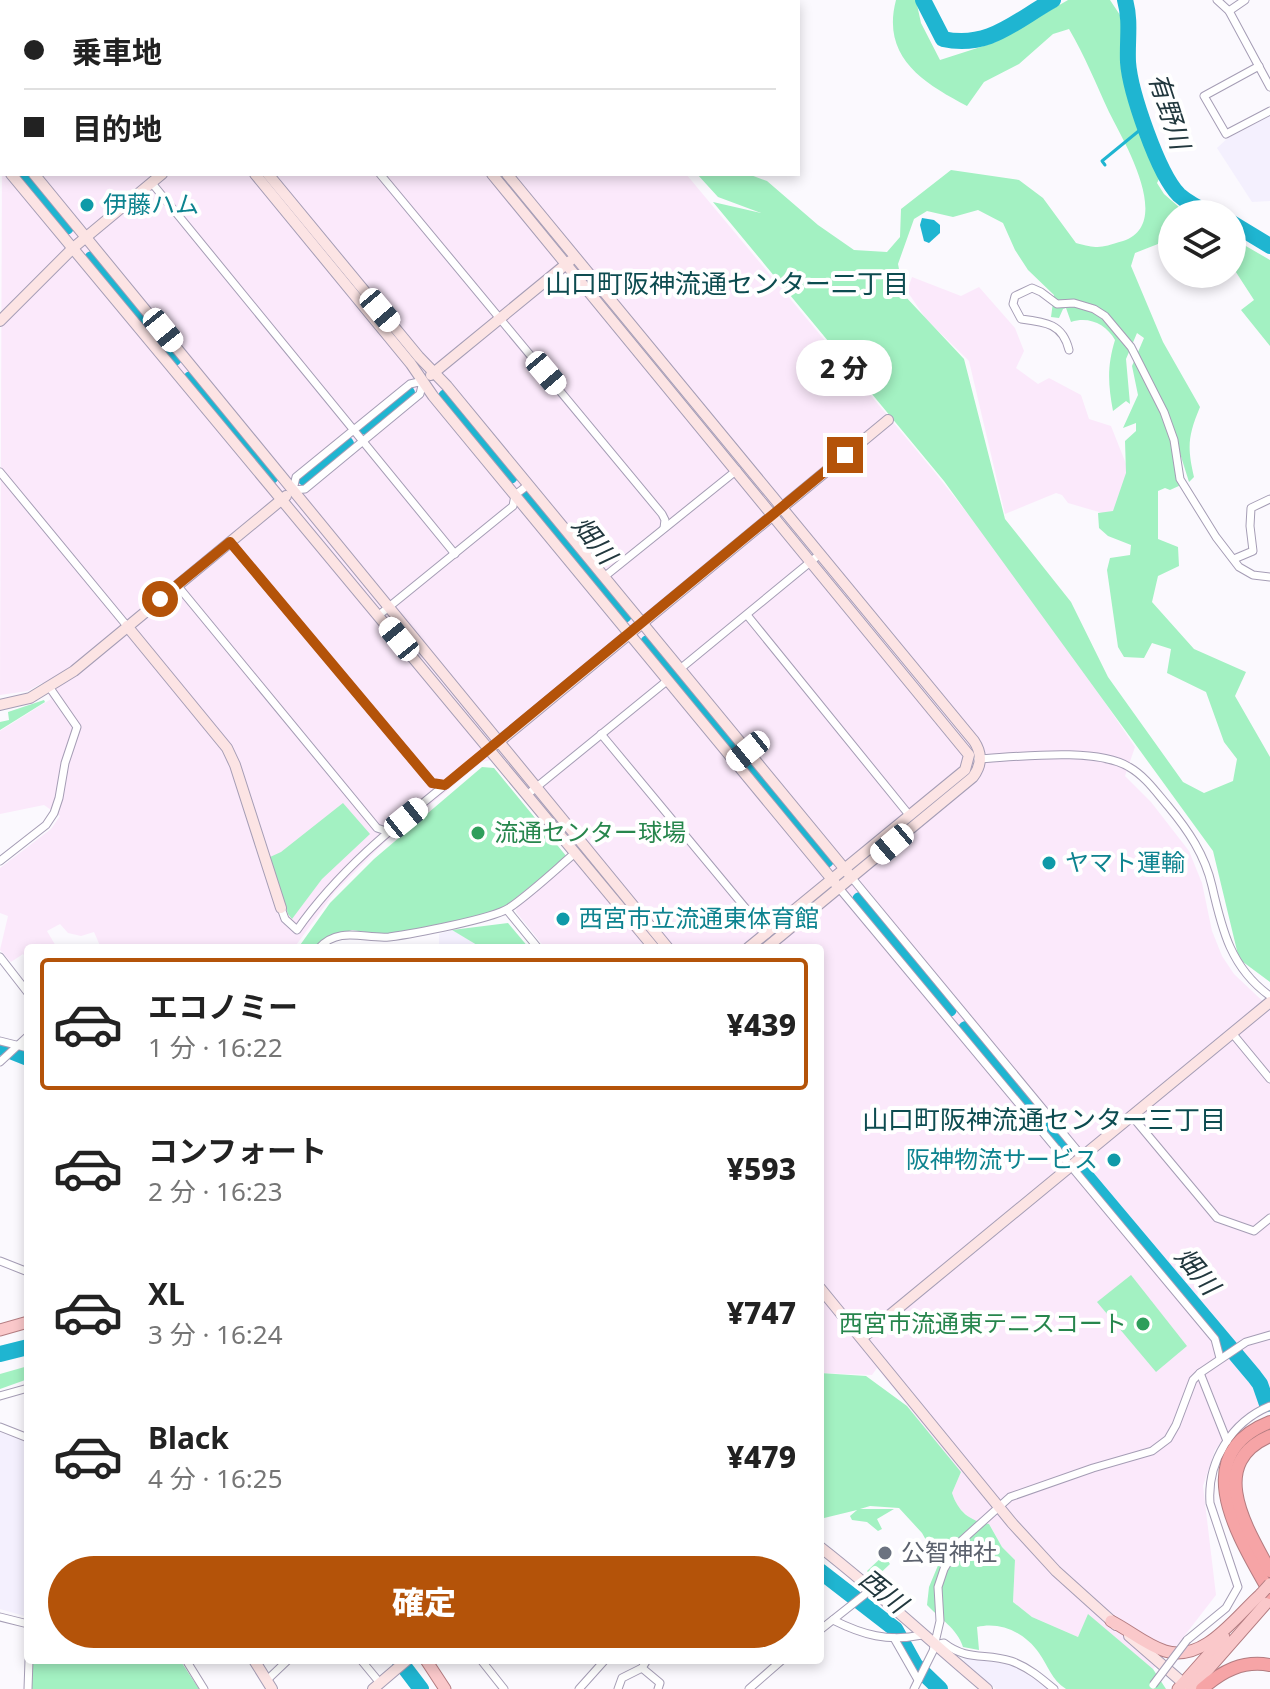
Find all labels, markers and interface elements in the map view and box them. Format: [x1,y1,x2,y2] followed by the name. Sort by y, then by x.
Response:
[72,31,162,72] text: 乗車地
[1141,68,1200,156] water label: 有野川
[72,108,162,149] text: 目的地
[103,187,199,220] place label: 伊藤ハム
[78,196,96,214] marker: 伊藤ハム
[1158,200,1246,288] map controls
[1158,200,1246,288] button: layers
[545,265,909,301] district label: 山口町阪神流通センター二丁目
[355,284,405,336] car
[139,304,187,356] car
[797,339,893,395] callout: 2 分
[521,347,571,399] car
[820,350,868,386] text: 2 分
[827,437,863,473] route end
[564,508,627,573] water label: 畑川
[142,581,178,617] route start
[375,613,423,665] car
[722,727,774,775] car
[380,794,432,842] car
[494,815,686,848] place label: 流通センター球場
[866,819,918,869] car
[469,824,487,842] marker: 流通センター球場
[1065,845,1185,878] place label: ヤマト運輸
[1040,854,1058,872] marker: ヤマト運輸
[579,901,819,934] place label: 西宮市立流通東体育館
[554,910,572,928] marker: 西宮市立流通東体育館
[148,986,298,1027] text: エコノミー
[52,988,124,1060] icon: car
[727,1004,796,1045] text: ¥439
[148,1029,283,1065] text: 1 分 · 16:22
[862,1101,1226,1137] district label: 山口町阪神流通センター三丁目
[148,1130,327,1171] text: コンフォート
[52,1132,124,1204] icon: car
[906,1142,1098,1175] place label: 阪神物流サービス
[727,1148,796,1189] text: ¥593
[1105,1151,1123,1169] marker: 阪神物流サービス
[148,1173,283,1209] text: 2 分 · 16:23
[1167,1239,1230,1304] water label: 畑川
[148,1273,185,1314] text: XL
[52,1276,124,1348] icon: car
[727,1292,796,1333] text: ¥747
[839,1306,1127,1339] place label: 西宮市流通東テニスコート
[1134,1315,1152,1333] marker: 西宮市流通東テニスコート
[148,1316,283,1352] text: 3 分 · 16:24
[148,1417,229,1458] text: Black
[52,1420,124,1492] icon: car
[727,1436,796,1477] text: ¥479
[148,1460,283,1496] text: 4 分 · 16:25
[901,1535,997,1568] place label: 公智神社
[876,1544,894,1562] marker: 公智神社
[48,1556,800,1648] button: 確定
[852,1560,917,1622] water label: 西川

